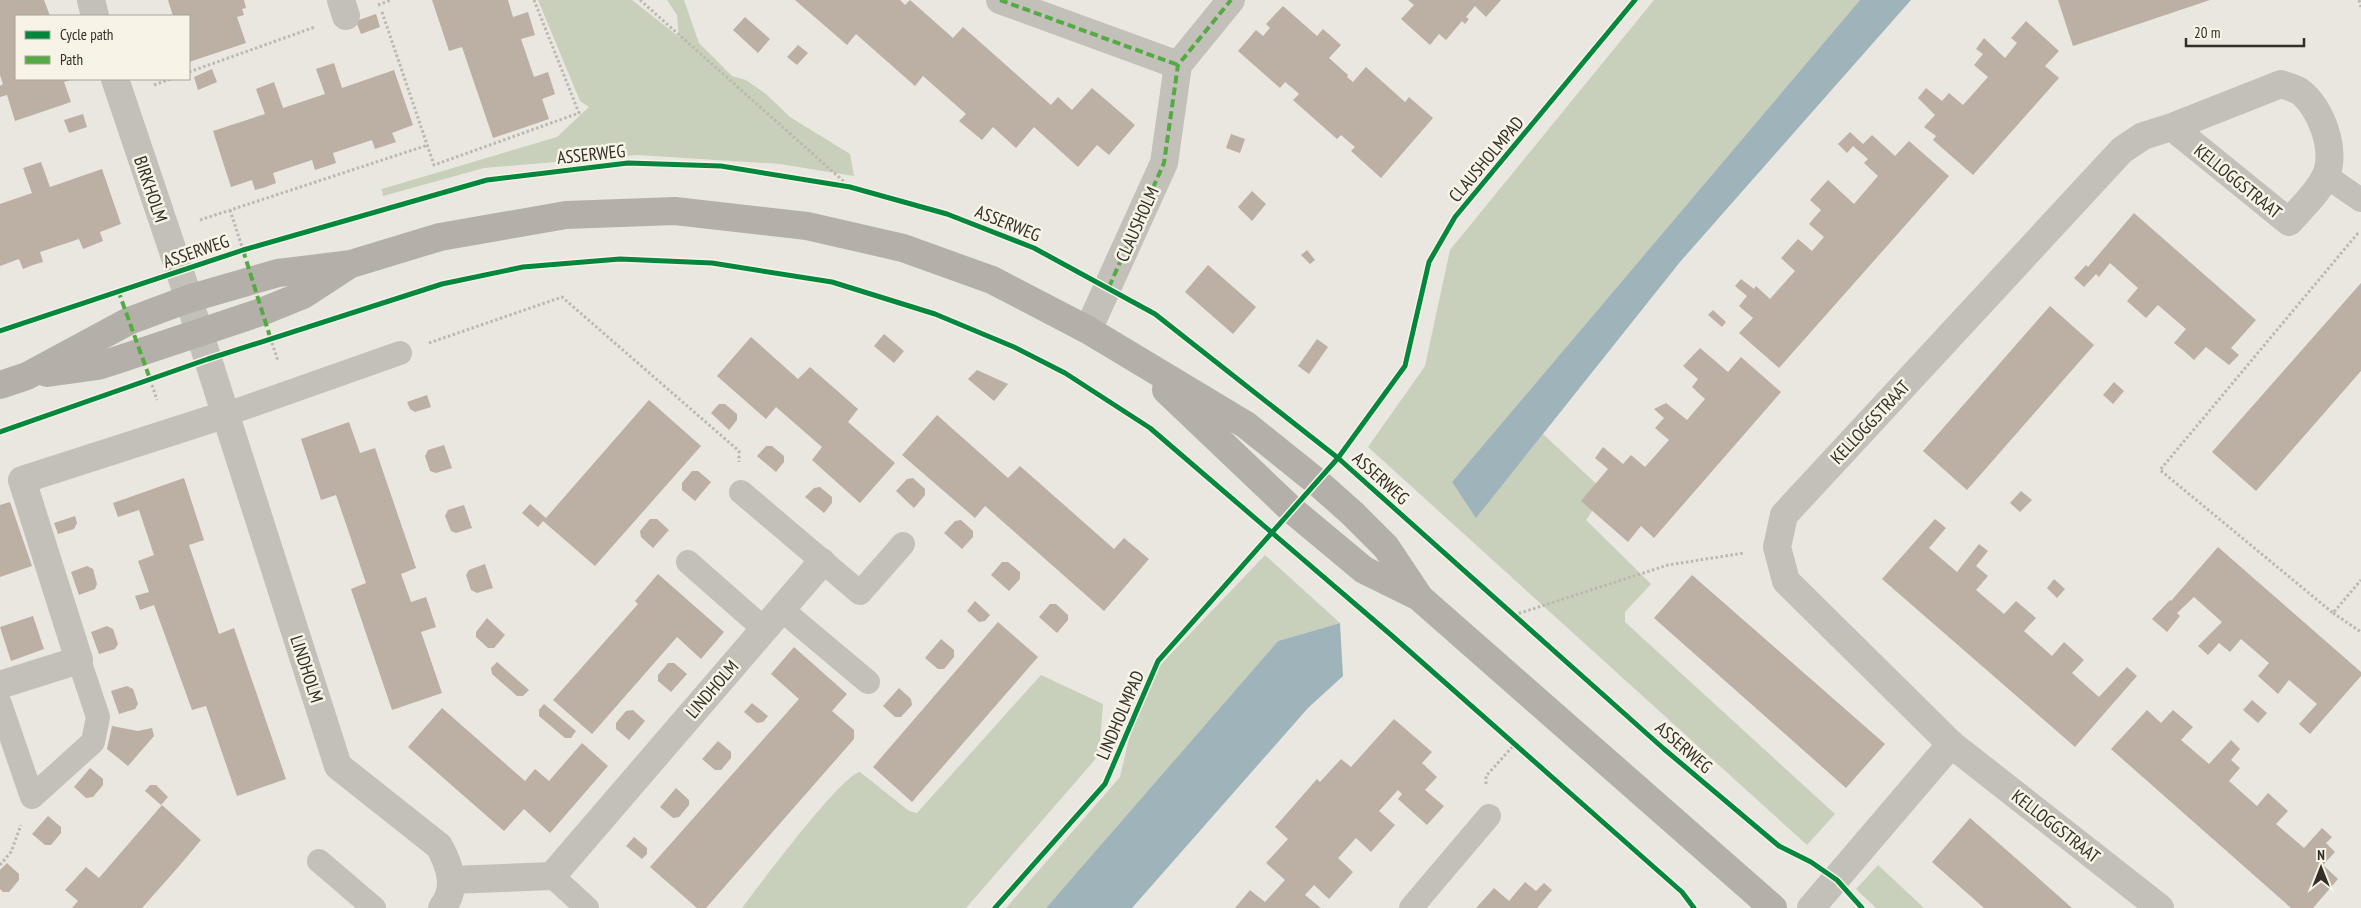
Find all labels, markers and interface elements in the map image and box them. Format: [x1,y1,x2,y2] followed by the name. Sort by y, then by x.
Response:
[15,15,190,80] legend
[2186,15,2304,47] scale bar
[2194,23,2220,42] text: 20 m
[60,25,113,44] text: Cycle path
[60,50,83,69] text: Path
[1443,111,1529,207] street label: CLAUSHOLMPAD
[556,139,626,169] street label: ASSERWEG
[2190,139,2286,223] street label: KELLOGGSTRAAT
[129,153,173,225] street label: BIRKHOLM
[1110,183,1164,265] street label: CLAUSHOLM
[972,200,1044,247] street label: ASSERWEG
[160,229,232,273] street label: ASSERWEG
[1825,375,1915,469] street label: KELLOGGSTRAAT
[1348,447,1414,510] street label: ASSERWEG
[285,633,329,705] street label: LINDHOLM
[681,655,743,723] street label: LINDHOLM
[1091,667,1149,763] street label: LINDHOLMPAD
[1651,716,1717,778] street label: ASSERWEG
[2007,784,2105,868] street label: KELLOGGSTRAAT
[2296,843,2346,893] north arrow
[2317,846,2325,864] text: N

